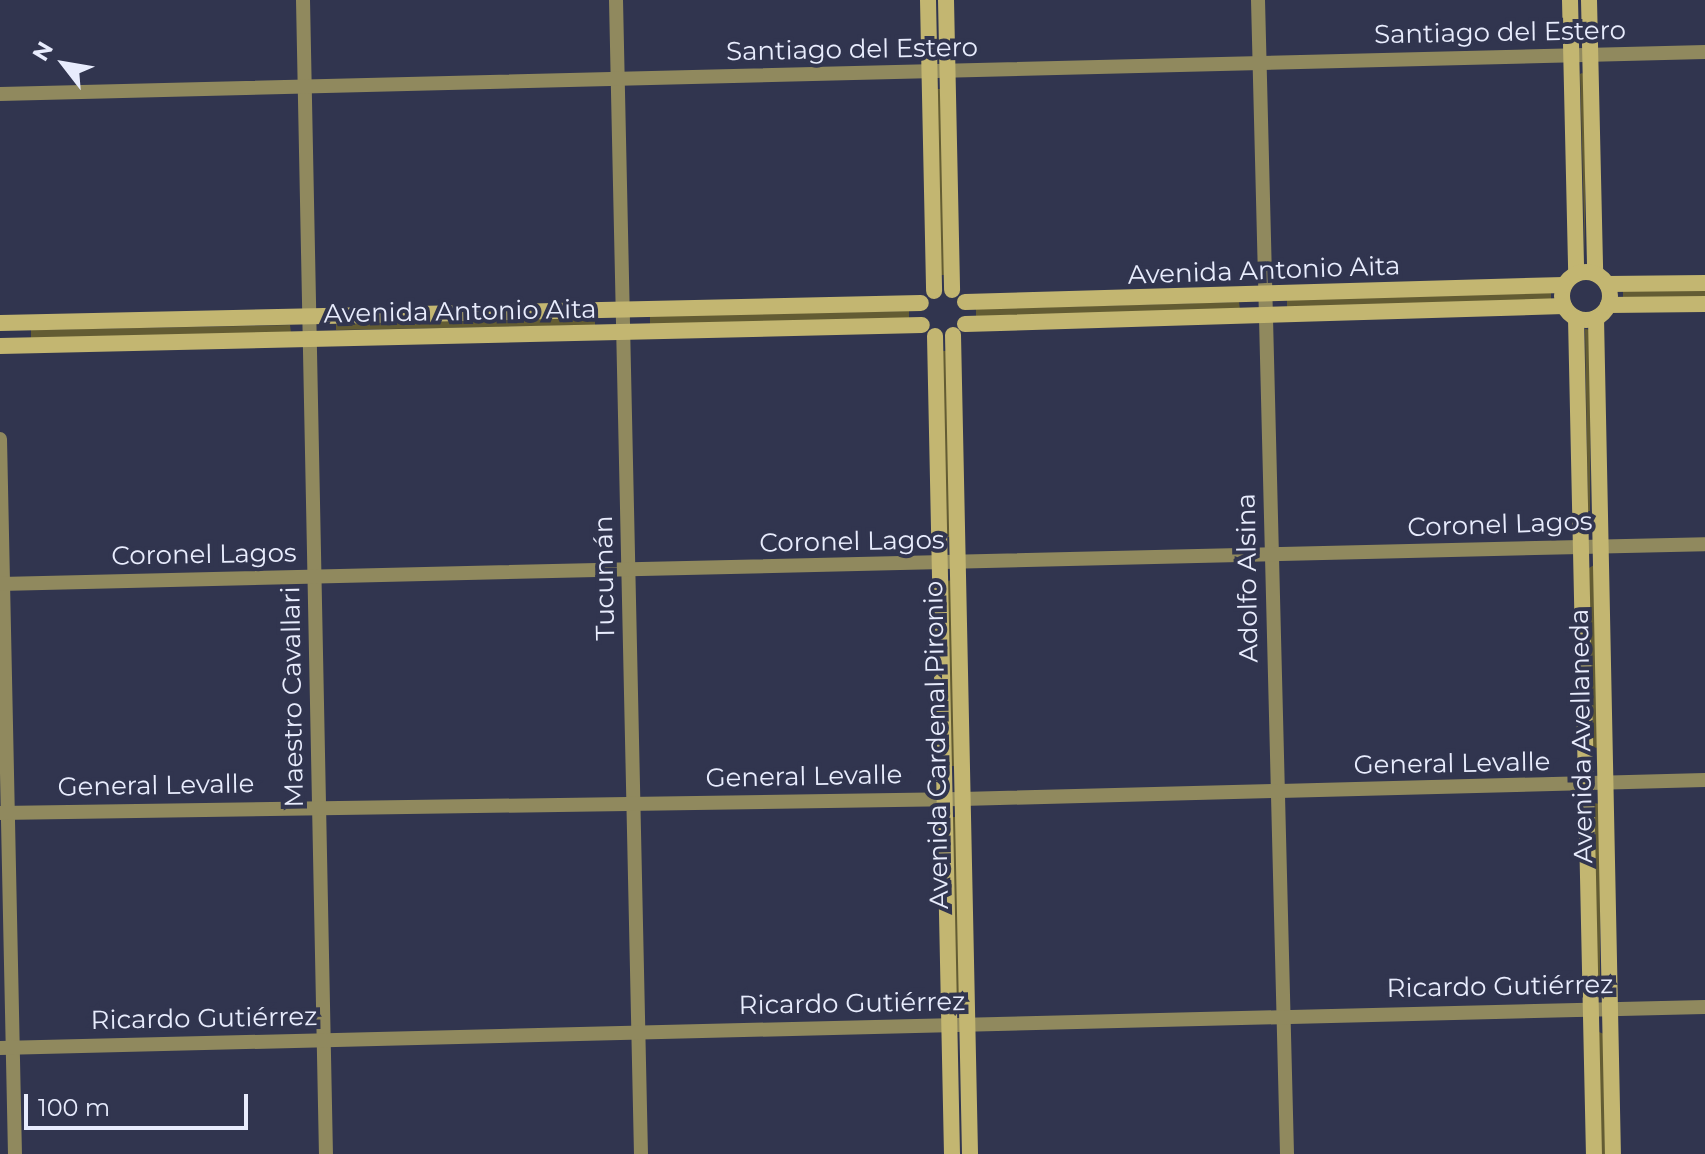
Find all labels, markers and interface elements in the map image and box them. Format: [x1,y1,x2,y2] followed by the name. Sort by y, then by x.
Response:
[1374,15,1626,51] street label: Santiago del Estero
[24,24,104,104] north arrow
[726,32,978,68] street label: Santiago del Estero
[27,37,59,66] text: N
[1127,251,1401,291] street label: Avenida Antonio Aita
[323,294,597,330] street label: Avenida Antonio Aita
[1231,493,1265,663] street label: Adolfo Alsina
[1407,506,1593,544] street label: Coronel Lagos
[588,515,622,641] street label: Tucumán
[759,525,945,559] street label: Coronel Lagos
[111,538,297,572] street label: Coronel Lagos
[919,581,955,909] street label: Avenida Cardenal Pironio
[275,586,311,808] street label: Maestro Cavallari
[1564,608,1600,864] street label: Avenida Avellaneda
[1353,747,1551,781] street label: General Levalle
[705,760,903,794] street label: General Levalle
[57,769,255,803] street label: General Levalle
[1386,969,1614,1005] street label: Ricardo Gutiérrez
[738,986,966,1022] street label: Ricardo Gutiérrez
[90,1001,318,1037] street label: Ricardo Gutiérrez
[28,1078,252,1128] scale bar
[38,1093,110,1122] text: 100 m

